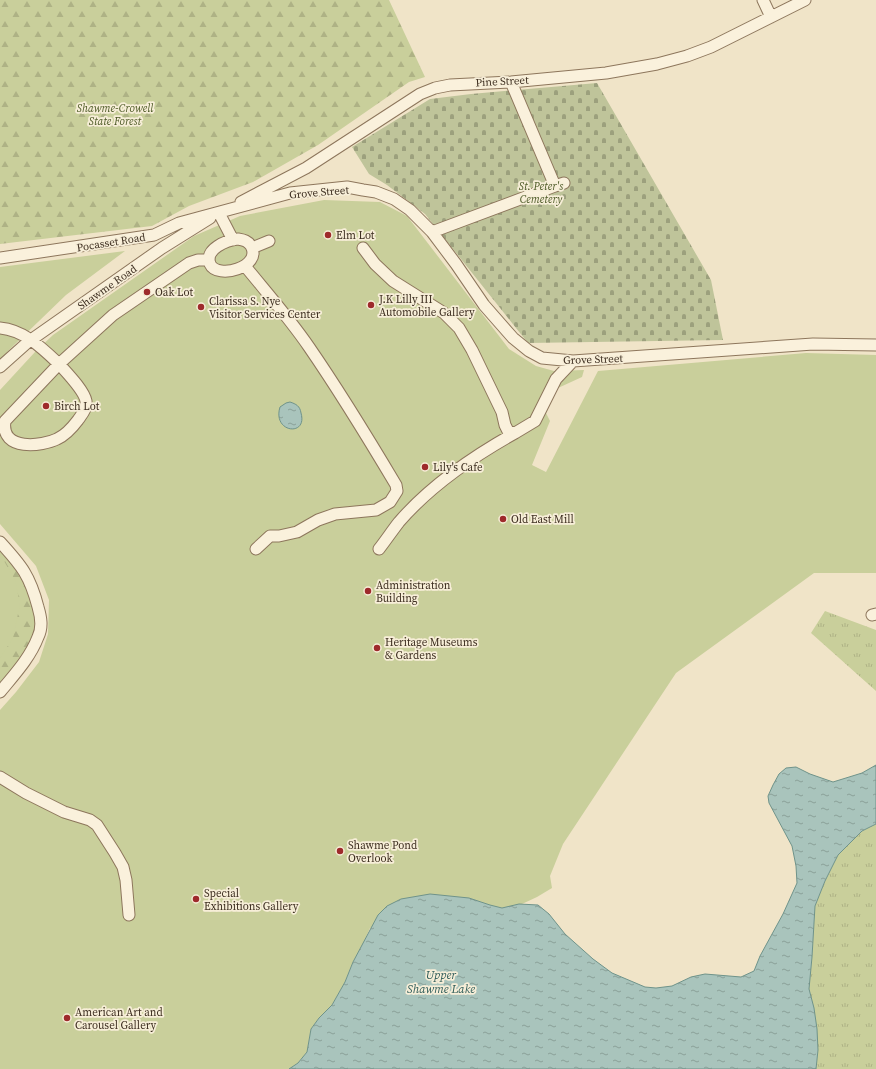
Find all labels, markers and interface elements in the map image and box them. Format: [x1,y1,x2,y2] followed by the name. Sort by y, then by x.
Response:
[475,73,529,90] street label: Pine Street
[77,101,154,129] park label: Shawme-Crowell State Forest
[519,179,563,207] park label: St. Peter's Cemetery
[288,182,350,203] street label: Grove Street
[336,228,375,243] place label: Elm Lot
[76,230,147,255] street label: Pocasset Road
[323,230,333,240] marker: Elm Lot
[75,261,140,313] street label: Shawme Road
[155,285,193,300] place label: Oak Lot
[142,287,152,297] marker: Oak Lot
[378,292,475,320] place label: J.K Lilly III Automobile Gallery
[209,294,321,322] place label: Clarissa S. Nye Visitor Services Center
[366,300,376,310] marker: J.K Lilly III Automobile Gallery
[196,302,206,312] marker: Clarissa S. Nye Visitor Services Center
[563,351,624,368] street label: Grove Street
[54,399,100,414] place label: Birch Lot
[41,401,51,411] marker: Birch Lot
[433,460,483,475] place label: Lily's Cafe
[420,462,430,472] marker: Lily's Cafe
[511,512,574,527] place label: Old East Mill
[498,514,508,524] marker: Old East Mill
[376,578,451,606] place label: Administration Building
[363,586,373,596] marker: Administration Building
[385,635,478,663] place label: Heritage Museums & Gardens
[372,643,382,653] marker: Heritage Museums & Gardens
[348,838,418,866] place label: Shawme Pond Overlook
[335,846,345,856] marker: Shawme Pond Overlook
[204,886,299,914] place label: Special Exhibitions Gallery
[191,894,201,904] marker: Special Exhibitions Gallery
[407,967,475,997] water label: Upper Shawme Lake
[75,1005,163,1033] place label: American Art and Carousel Gallery
[62,1013,72,1023] marker: American Art and Carousel Gallery

